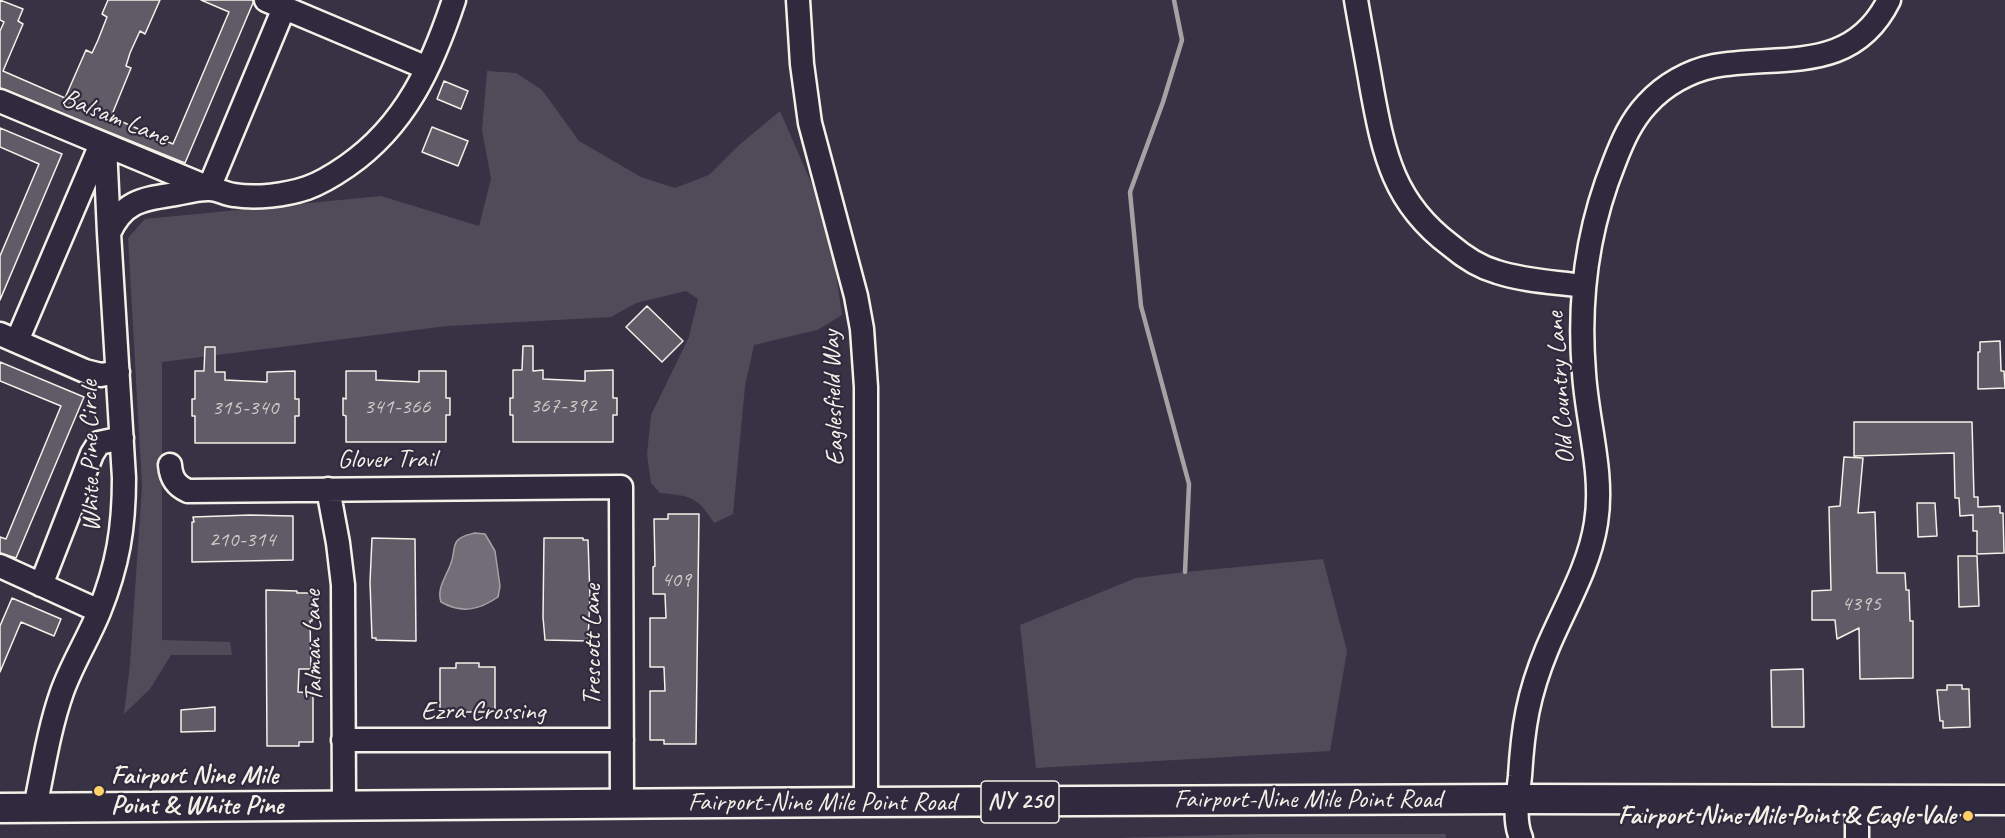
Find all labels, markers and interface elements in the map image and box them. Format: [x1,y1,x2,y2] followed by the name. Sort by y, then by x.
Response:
[57,83,173,153] street label: Balsam Lane
[1540,311,1582,465] street label: Old Country Lane
[816,330,852,466] street label: Eaglesfield Way
[74,380,108,532] street label: White Pine Circle
[530,393,596,419] house number: 367-392
[364,394,430,420] house number: 341-366
[212,395,278,421] house number: 315-340
[338,444,436,476] street label: Glover Trail
[209,527,275,553] house number: 210-314
[661,567,691,593] house number: 409
[577,584,609,706] street label: Trescott Lane
[297,590,331,702] street label: Talman Lane
[1841,591,1881,617] house number: 4395
[421,696,545,728] street label: Ezra Crossing
[111,760,283,822] place label: Fairport Nine Mile Point & White Pine
[981,781,1059,823] road number: NY 250
[92,784,106,798] marker: Fairport Nine Mile Point & White Pine
[1174,784,1442,816] street label: Fairport-Nine Mile Point Road
[688,787,956,819] street label: Fairport-Nine Mile Point Road
[1618,800,1956,832] place label: Fairport Nine Mile Point & Eagle Vale
[1961,809,1975,823] marker: Fairport Nine Mile Point & Eagle Vale

